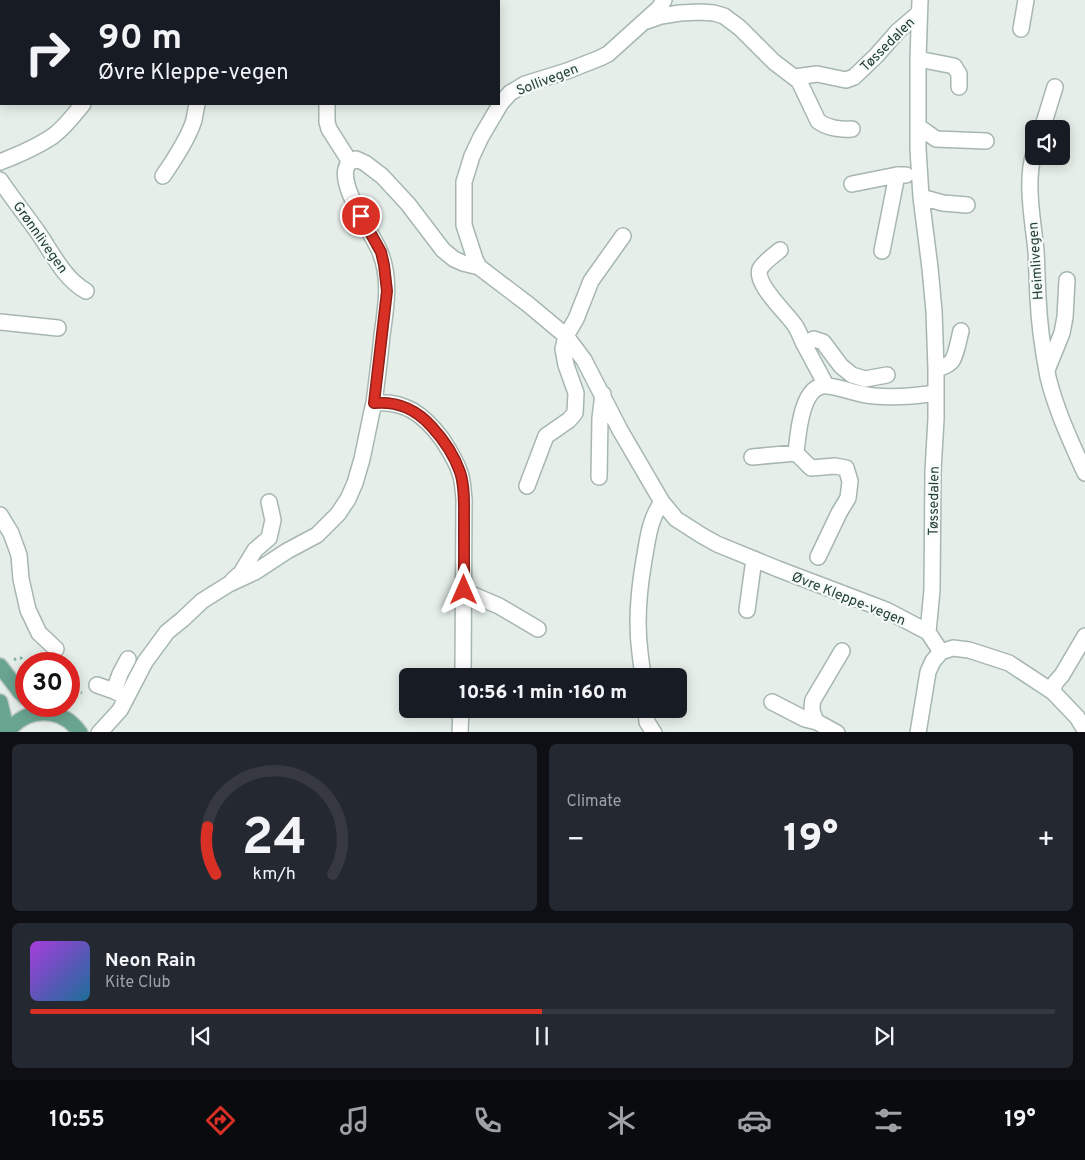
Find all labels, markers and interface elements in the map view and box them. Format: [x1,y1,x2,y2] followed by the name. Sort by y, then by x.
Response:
[857,14,919,76] street label: Tøssedalen
[98,17,182,61] text: 90 m
[15,20,80,85] icon: right
[98,60,289,87] text: Øvre Kleppe-vegen
[514,61,581,100] street label: Sollivegen
[1025,120,1070,165] map controls
[1025,120,1070,165] button: sound
[340,195,382,237] pin
[9,199,71,277] street label: Grønnlivegen
[347,202,375,230] icon: arrive
[1025,221,1048,301] street label: Heimlivegen
[925,466,944,536] street label: Tøssedalen
[437,563,489,615] position arrow
[789,569,908,630] street label: Øvre Kleppe-vegen
[15,652,80,717] speed limit sign: 30
[459,681,627,705] text: 10:56 · 1 min · 160 m
[567,792,621,812] text: Climate
[242,807,307,873] text: 24
[783,816,838,865] text: 19°
[567,823,585,859] text: −
[1037,823,1055,859] text: +
[253,863,296,886] text: km/h
[105,949,196,973] text: Neon Rain
[105,973,170,993] text: Kite Club
[187,1022,215,1050] icon: previous
[528,1022,556,1050] icon: pause
[870,1022,898,1050] icon: next
[203,1103,238,1138] icon: directions
[337,1103,372,1138] icon: music
[470,1103,505,1138] icon: phone
[604,1103,639,1138] icon: climate
[737,1103,772,1138] icon: car
[871,1103,906,1138] icon: filters
[49,1107,105,1134] text: 10:55
[1004,1107,1036,1134] text: 19°

